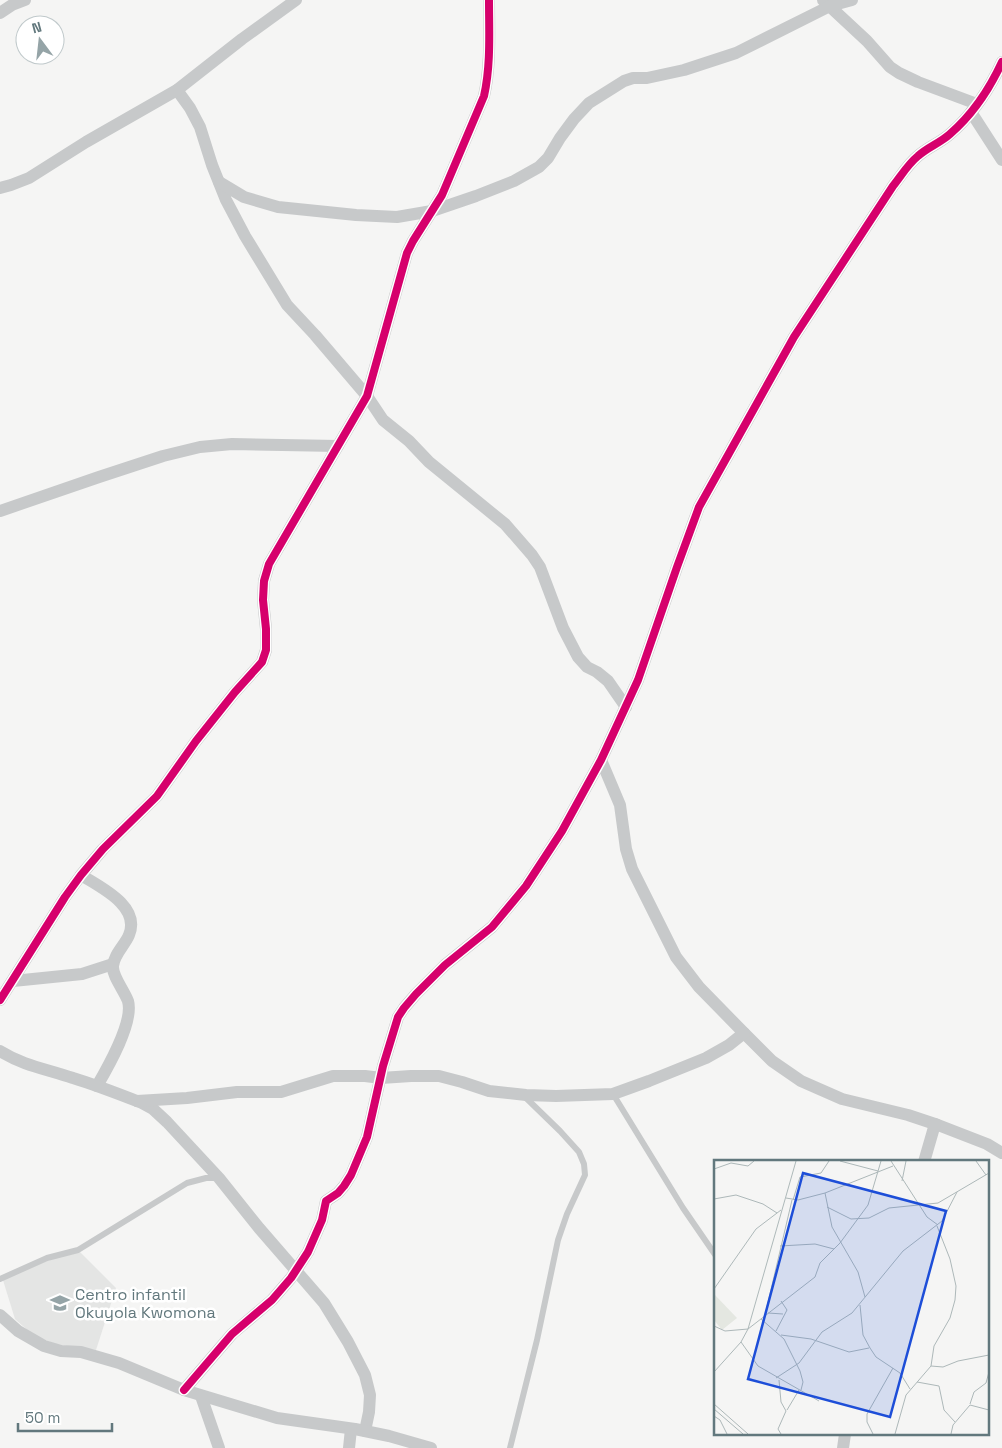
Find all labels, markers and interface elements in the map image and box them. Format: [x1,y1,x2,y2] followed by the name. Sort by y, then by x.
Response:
[15,15,65,65] north arrow
[30,18,44,37] text: N
[714,1160,990,1436] inset map
[75,1284,216,1323] place label: Centro infantil Okuyola Kwomona
[49,1292,71,1314] school or university icon: Centro infantil Okuyola Kwomona
[18,1400,111,1432] scale bar
[25,1408,60,1427] text: 50 m

